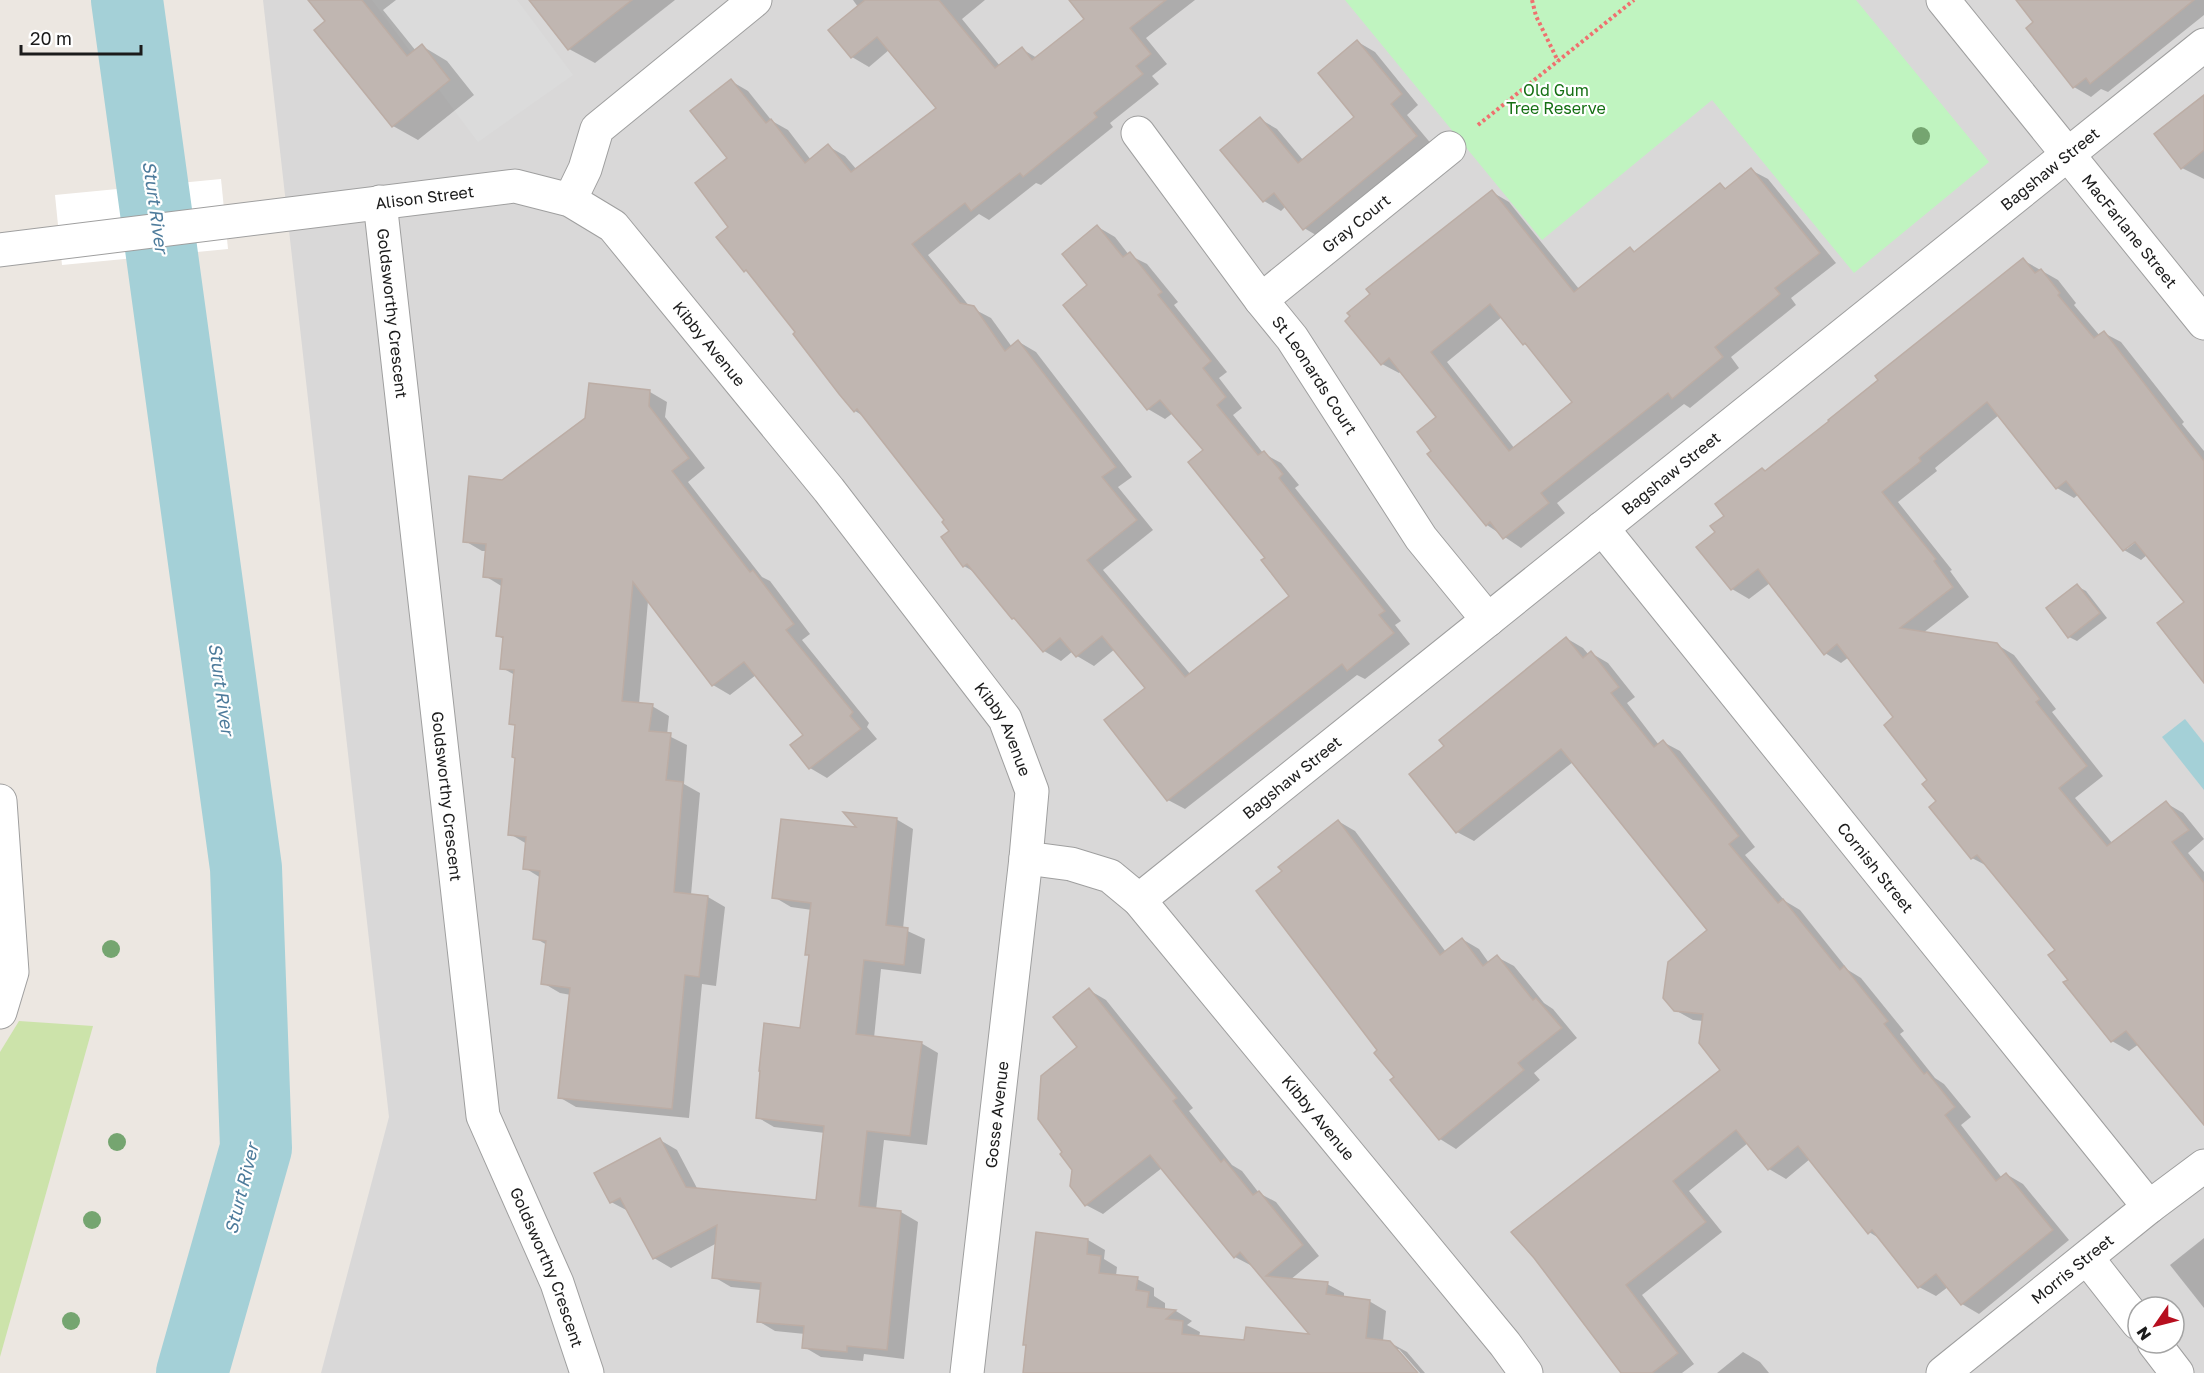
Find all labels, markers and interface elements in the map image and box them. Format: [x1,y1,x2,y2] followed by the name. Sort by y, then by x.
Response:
[21,18,141,56] scale bar
[30,27,72,49] text: 20 m
[1506,80,1606,118] park label: Old Gum Tree Reserve
[1996,123,2103,215] street label: Bagshaw Street
[139,159,174,257] water label: Sturt River
[2078,170,2182,292] street label: MacFarlane Street
[374,181,475,213] street label: Alison Street
[1318,190,1394,257] street label: Gray Court
[373,227,412,399] street label: Goldsworthy Crescent
[669,297,750,390] street label: Kibby Avenue
[1268,312,1362,438] street label: St Leonards Court
[1617,427,1724,519] street label: Bagshaw Street
[205,641,240,739] water label: Sturt River
[970,678,1036,779] street label: Kibby Avenue
[427,710,466,882] street label: Goldsworthy Crescent
[1238,732,1345,823] street label: Bagshaw Street
[1833,818,1918,917] street label: Cornish Street
[981,1060,1013,1169] street label: Gosse Avenue
[1278,1071,1359,1164] street label: Kibby Avenue
[219,1138,264,1236] water label: Sturt River
[506,1184,588,1350] street label: Goldsworthy Crescent
[2027,1230,2117,1308] street label: Morris Street
[2126,1295,2186,1355] north arrow
[2132,1323,2155,1344] text: N

